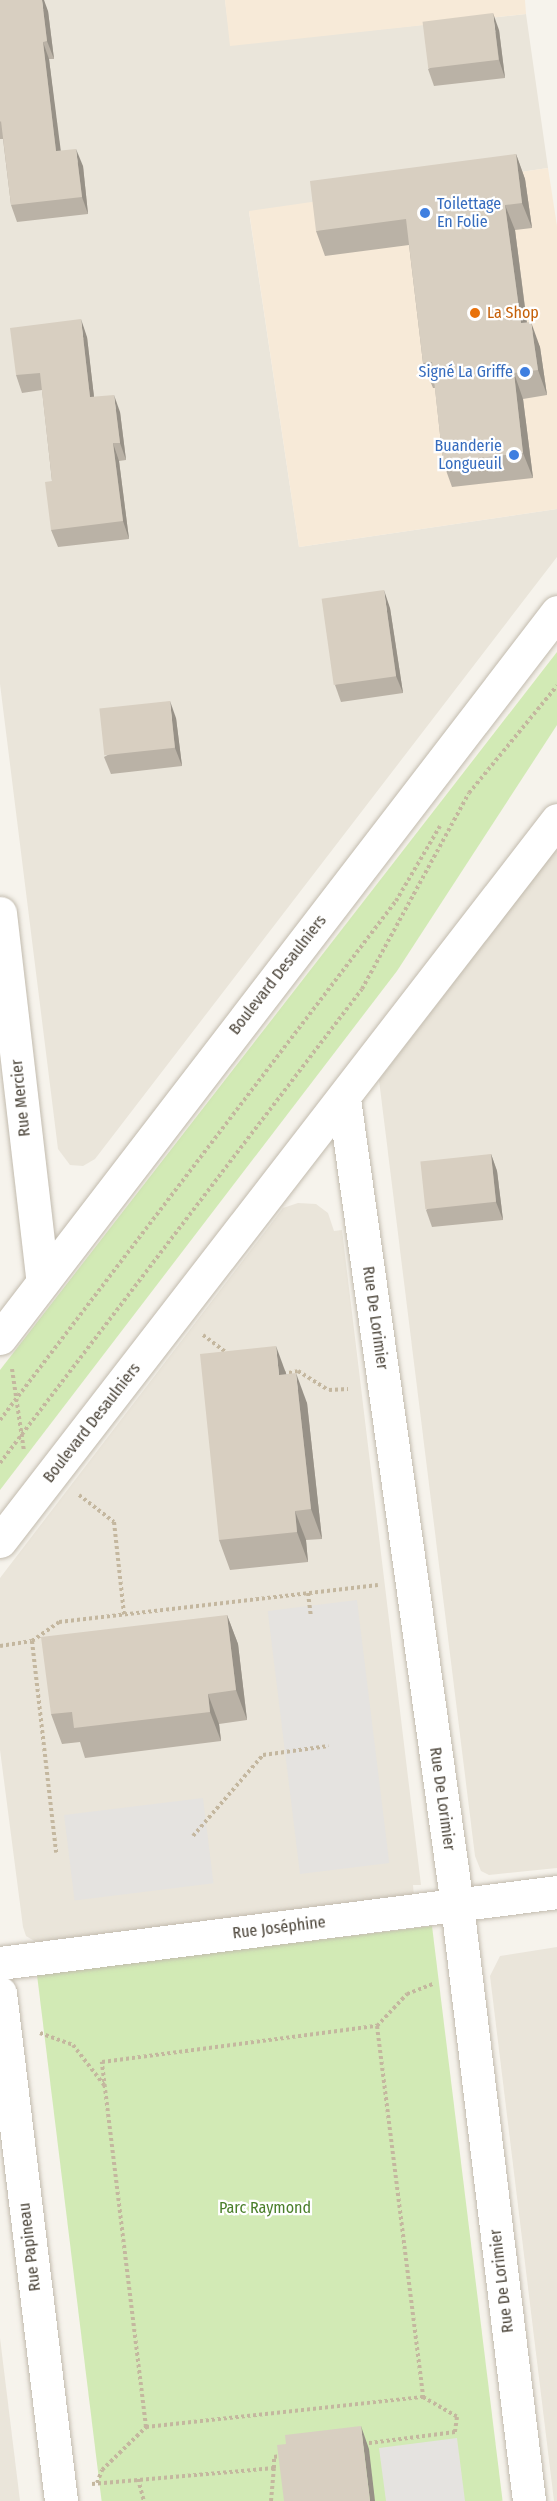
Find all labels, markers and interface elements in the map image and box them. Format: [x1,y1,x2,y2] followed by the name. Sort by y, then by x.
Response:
[437,194,501,232] place label: Toilettage En Folie
[418,206,432,220] marker: Toilettage En Folie
[487,303,539,323] place label: La Shop
[468,306,482,320] marker: La Shop
[419,362,513,382] place label: Signé La Griffe
[518,365,532,379] marker: Signé La Griffe
[435,436,502,474] place label: Buanderie Longueuil
[507,448,521,462] marker: Buanderie Longueuil
[225,911,331,1039] street label: Boulevard Desaulniers
[7,1058,35,1138] street label: Rue Mercier
[358,1265,392,1371] street label: Rue De Lorimier
[39,1359,145,1487] street label: Boulevard Desaulniers
[425,1746,459,1852] street label: Rue De Lorimier
[231,1913,327,1943] street label: Rue Joséphine
[219,2198,311,2218] park label: Parc Raymond
[15,2202,45,2292] street label: Rue Papineau
[486,2228,518,2334] street label: Rue De Lorimier

